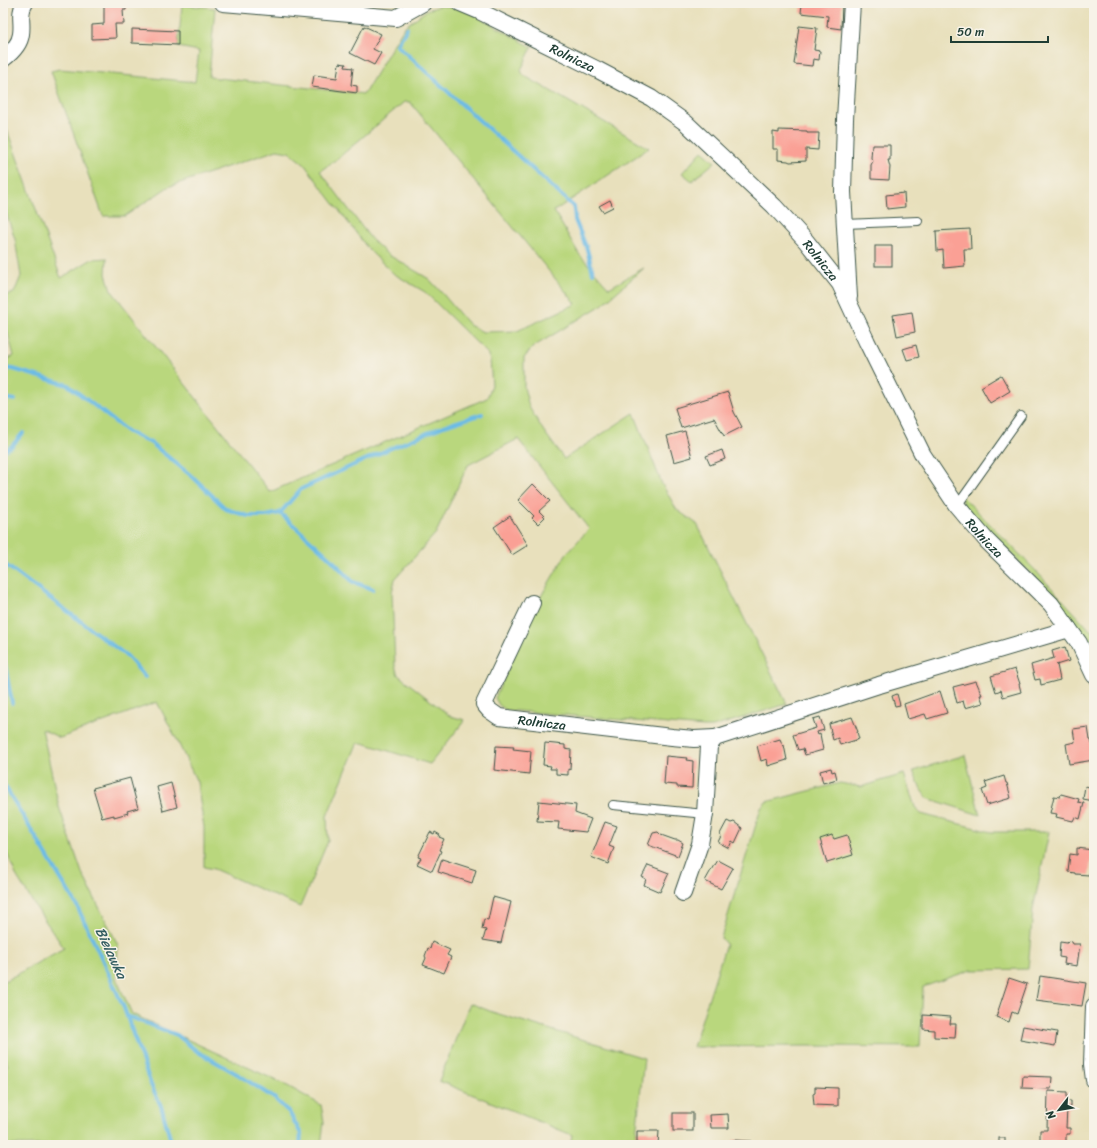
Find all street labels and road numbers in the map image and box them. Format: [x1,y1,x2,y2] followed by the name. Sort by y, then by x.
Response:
[546,36,600,79] street label: Rolnicza
[797,234,845,286] street label: Rolnicza
[960,512,1010,564] street label: Rolnicza
[517,708,568,736] street label: Rolnicza

